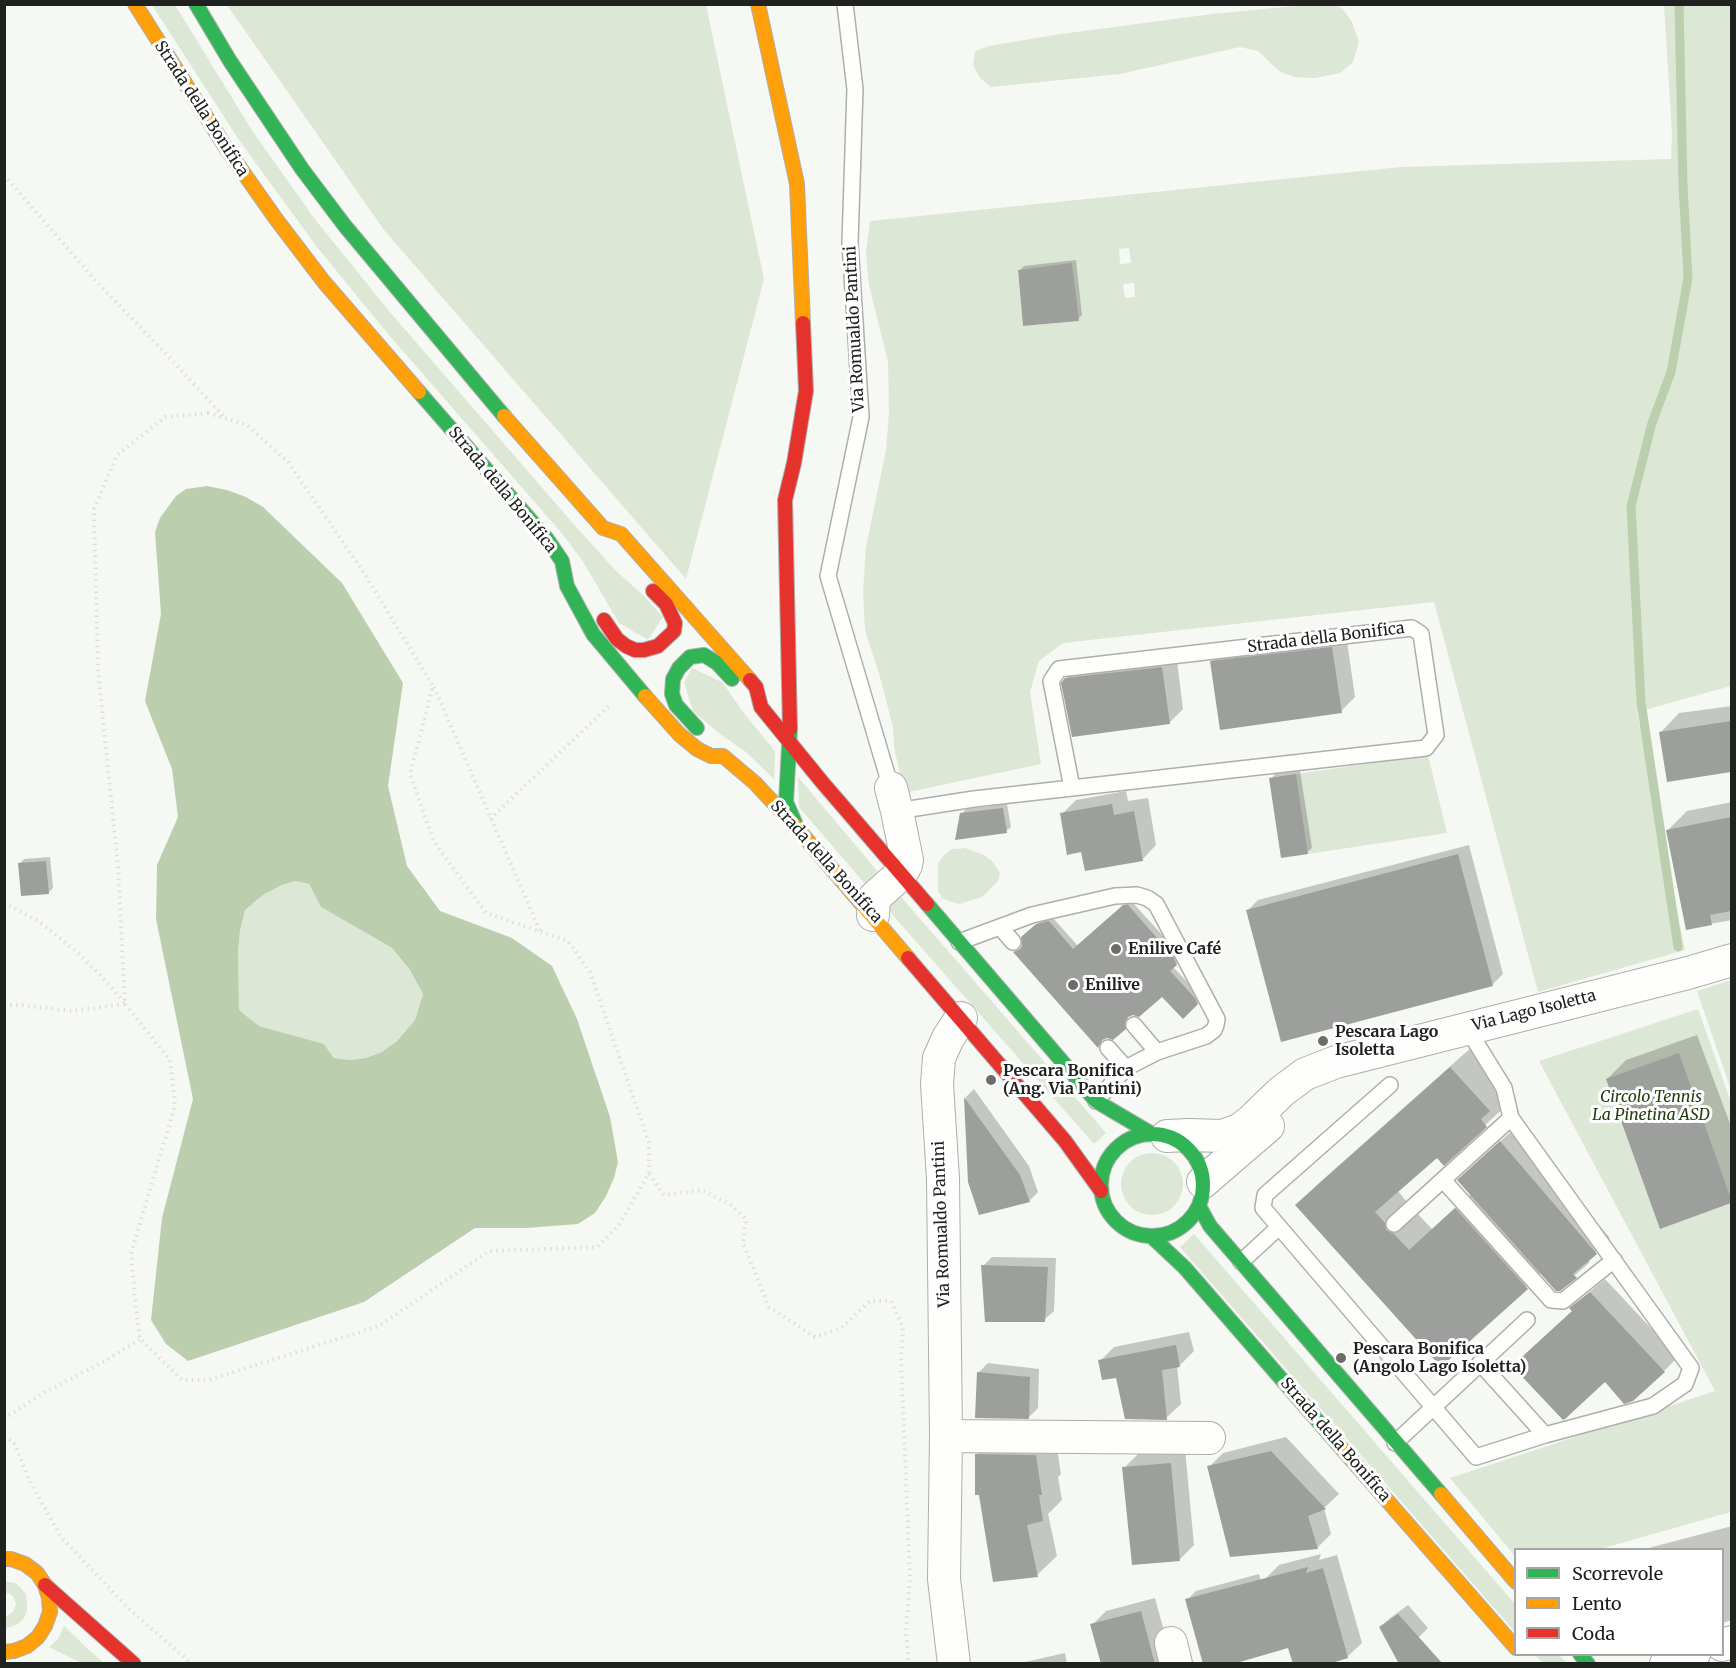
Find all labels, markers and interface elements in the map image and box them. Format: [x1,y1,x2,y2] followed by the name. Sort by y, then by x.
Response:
[150,37,252,181] street label: Strada della Bonifica
[841,245,869,413] street label: Via Romualdo Pantini
[444,423,560,557] street label: Strada della Bonifica
[1246,619,1406,657] street label: Strada della Bonifica
[766,797,886,927] street label: Strada della Bonifica
[1128,939,1221,959] place label: Enilive Café
[1109,942,1123,956] marker: Enilive Café
[1085,975,1140,995] place label: Enilive
[1066,978,1080,992] marker: Enilive
[1470,986,1598,1036] street label: Via Lago Isoletta
[1335,1022,1438,1060] place label: Pescara Lago Isoletta
[1316,1034,1330,1048] marker: Pescara Lago Isoletta
[1003,1061,1142,1099] place label: Pescara Bonifica (Ang. Via Pantini)
[984,1073,998,1087] marker: Pescara Bonifica (Ang. Via Pantini)
[1592,1087,1710,1125] park label: Circolo Tennis La Pinetina ASD
[929,1140,955,1308] street label: Via Romualdo Pantini
[1353,1339,1526,1377] place label: Pescara Bonifica (Angolo Lago Isoletta)
[1334,1351,1348,1365] marker: Pescara Bonifica (Angolo Lago Isoletta)
[1276,1374,1394,1506] street label: Strada della Bonifica
[1514,1548,1724,1656] legend
[1572,1562,1663,1585] text: Scorrevole
[1572,1592,1622,1615] text: Lento
[1572,1622,1615,1645] text: Coda

